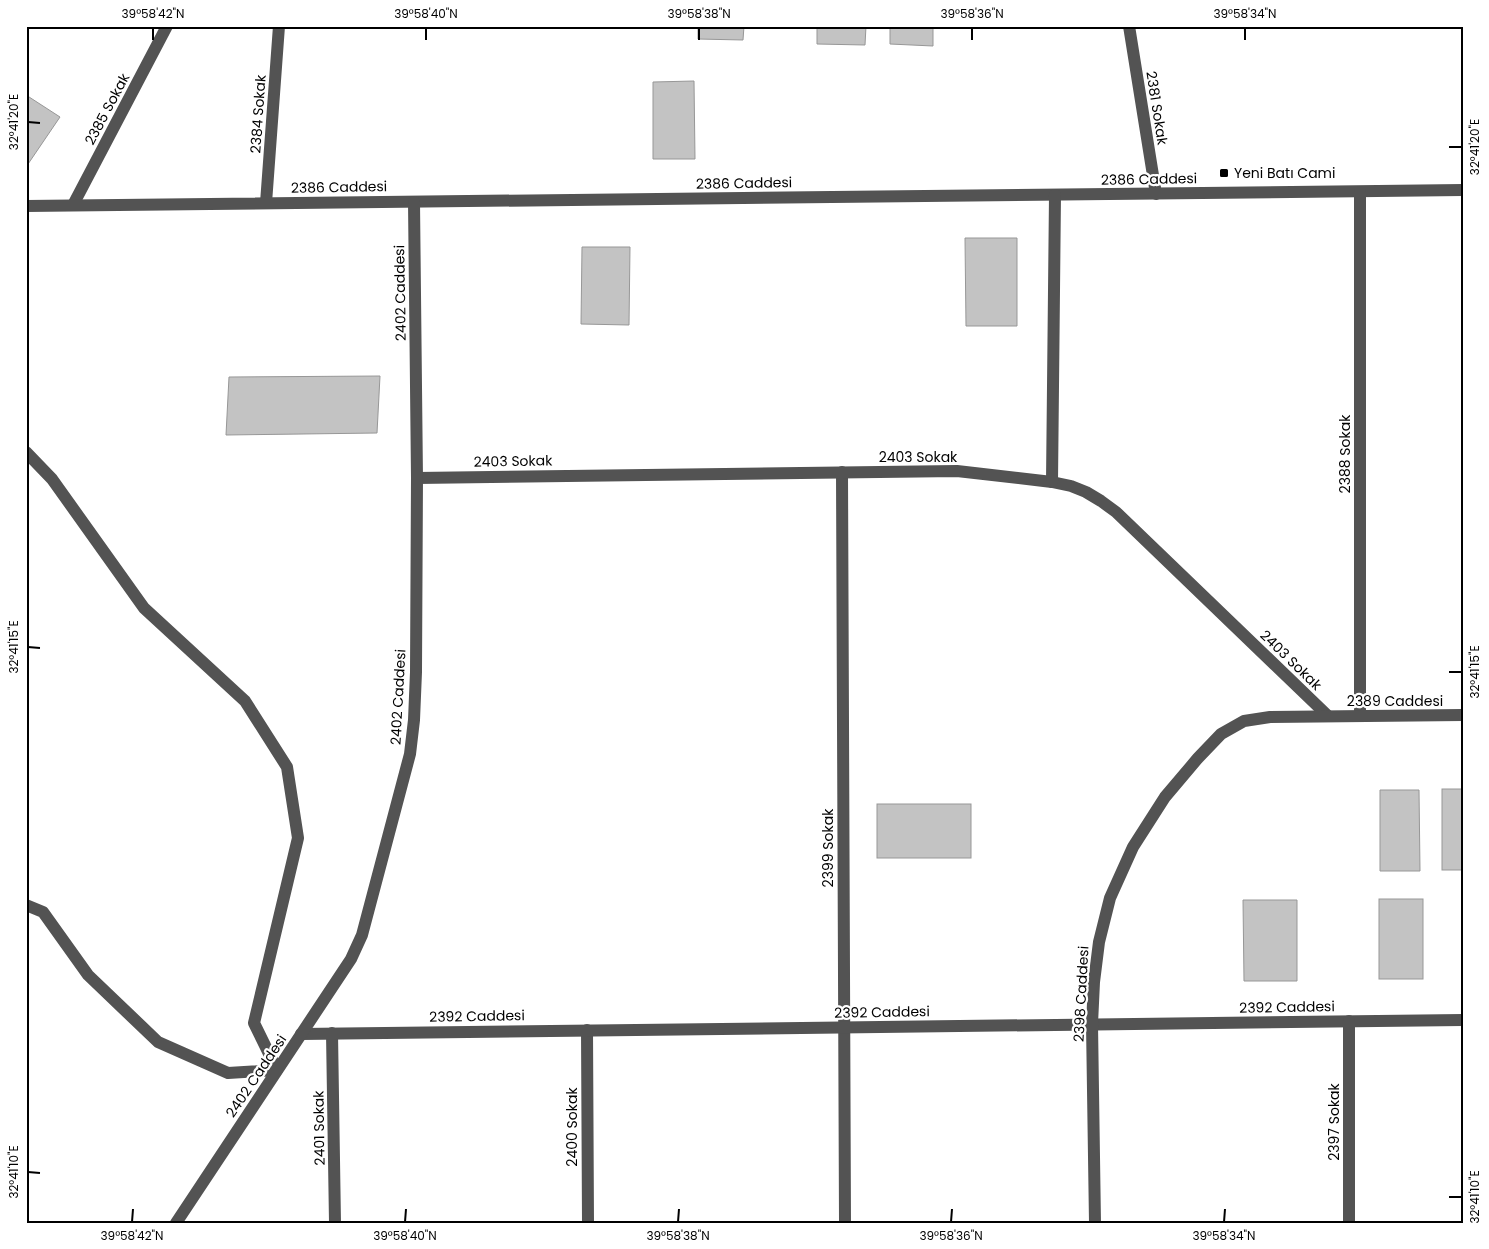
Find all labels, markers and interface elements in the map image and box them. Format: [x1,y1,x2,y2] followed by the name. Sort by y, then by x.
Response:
[122,5,184,22] text: 39°58'42"N
[394,5,458,22] text: 39°58'40"N
[667,5,731,22] text: 39°58'38"N
[940,5,1004,22] text: 39°58'36"N
[1213,5,1277,22] text: 39°58'34"N
[80,69,135,148] street label: 2385 Sokak
[1141,70,1173,147] street label: 2381 Sokak
[245,73,271,154] street label: 2384 Sokak
[5,94,22,150] text: 32°41'20"E
[1466,119,1483,175] text: 32°41'20"E
[1234,163,1335,183] place label: Yeni Batı Cami
[1218,167,1230,179] marker: Yeni Batı Cami
[1101,168,1197,190] street label: 2386 Caddesi
[696,172,792,194] street label: 2386 Caddesi
[291,176,387,198] street label: 2386 Caddesi
[389,245,411,341] street label: 2402 Caddesi
[1335,414,1355,493] street label: 2388 Sokak
[879,447,958,467] street label: 2403 Sokak
[473,450,553,472] street label: 2403 Sokak
[5,620,22,674] text: 32°41'15"E
[1256,625,1327,695] street label: 2403 Sokak
[1466,645,1483,699] text: 32°41'15"E
[385,649,411,745] street label: 2402 Caddesi
[1347,691,1443,711] street label: 2389 Caddesi
[818,808,838,887] street label: 2399 Sokak
[1068,945,1094,1043] street label: 2398 Caddesi
[1239,996,1335,1018] street label: 2392 Caddesi
[834,1001,930,1023] street label: 2392 Caddesi
[429,1005,525,1027] street label: 2392 Caddesi
[221,1031,291,1121] street label: 2402 Caddesi
[1324,1082,1344,1161] street label: 2397 Sokak
[562,1087,582,1167] street label: 2400 Sokak
[308,1090,330,1166] street label: 2401 Sokak
[5,1145,22,1199] text: 32°41'10"E
[1466,1170,1483,1224] text: 32°41'10"E
[101,1227,163,1244] text: 39°58'42"N
[373,1227,437,1244] text: 39°58'40"N
[646,1227,710,1244] text: 39°58'38"N
[919,1227,983,1244] text: 39°58'36"N
[1192,1227,1256,1244] text: 39°58'34"N

